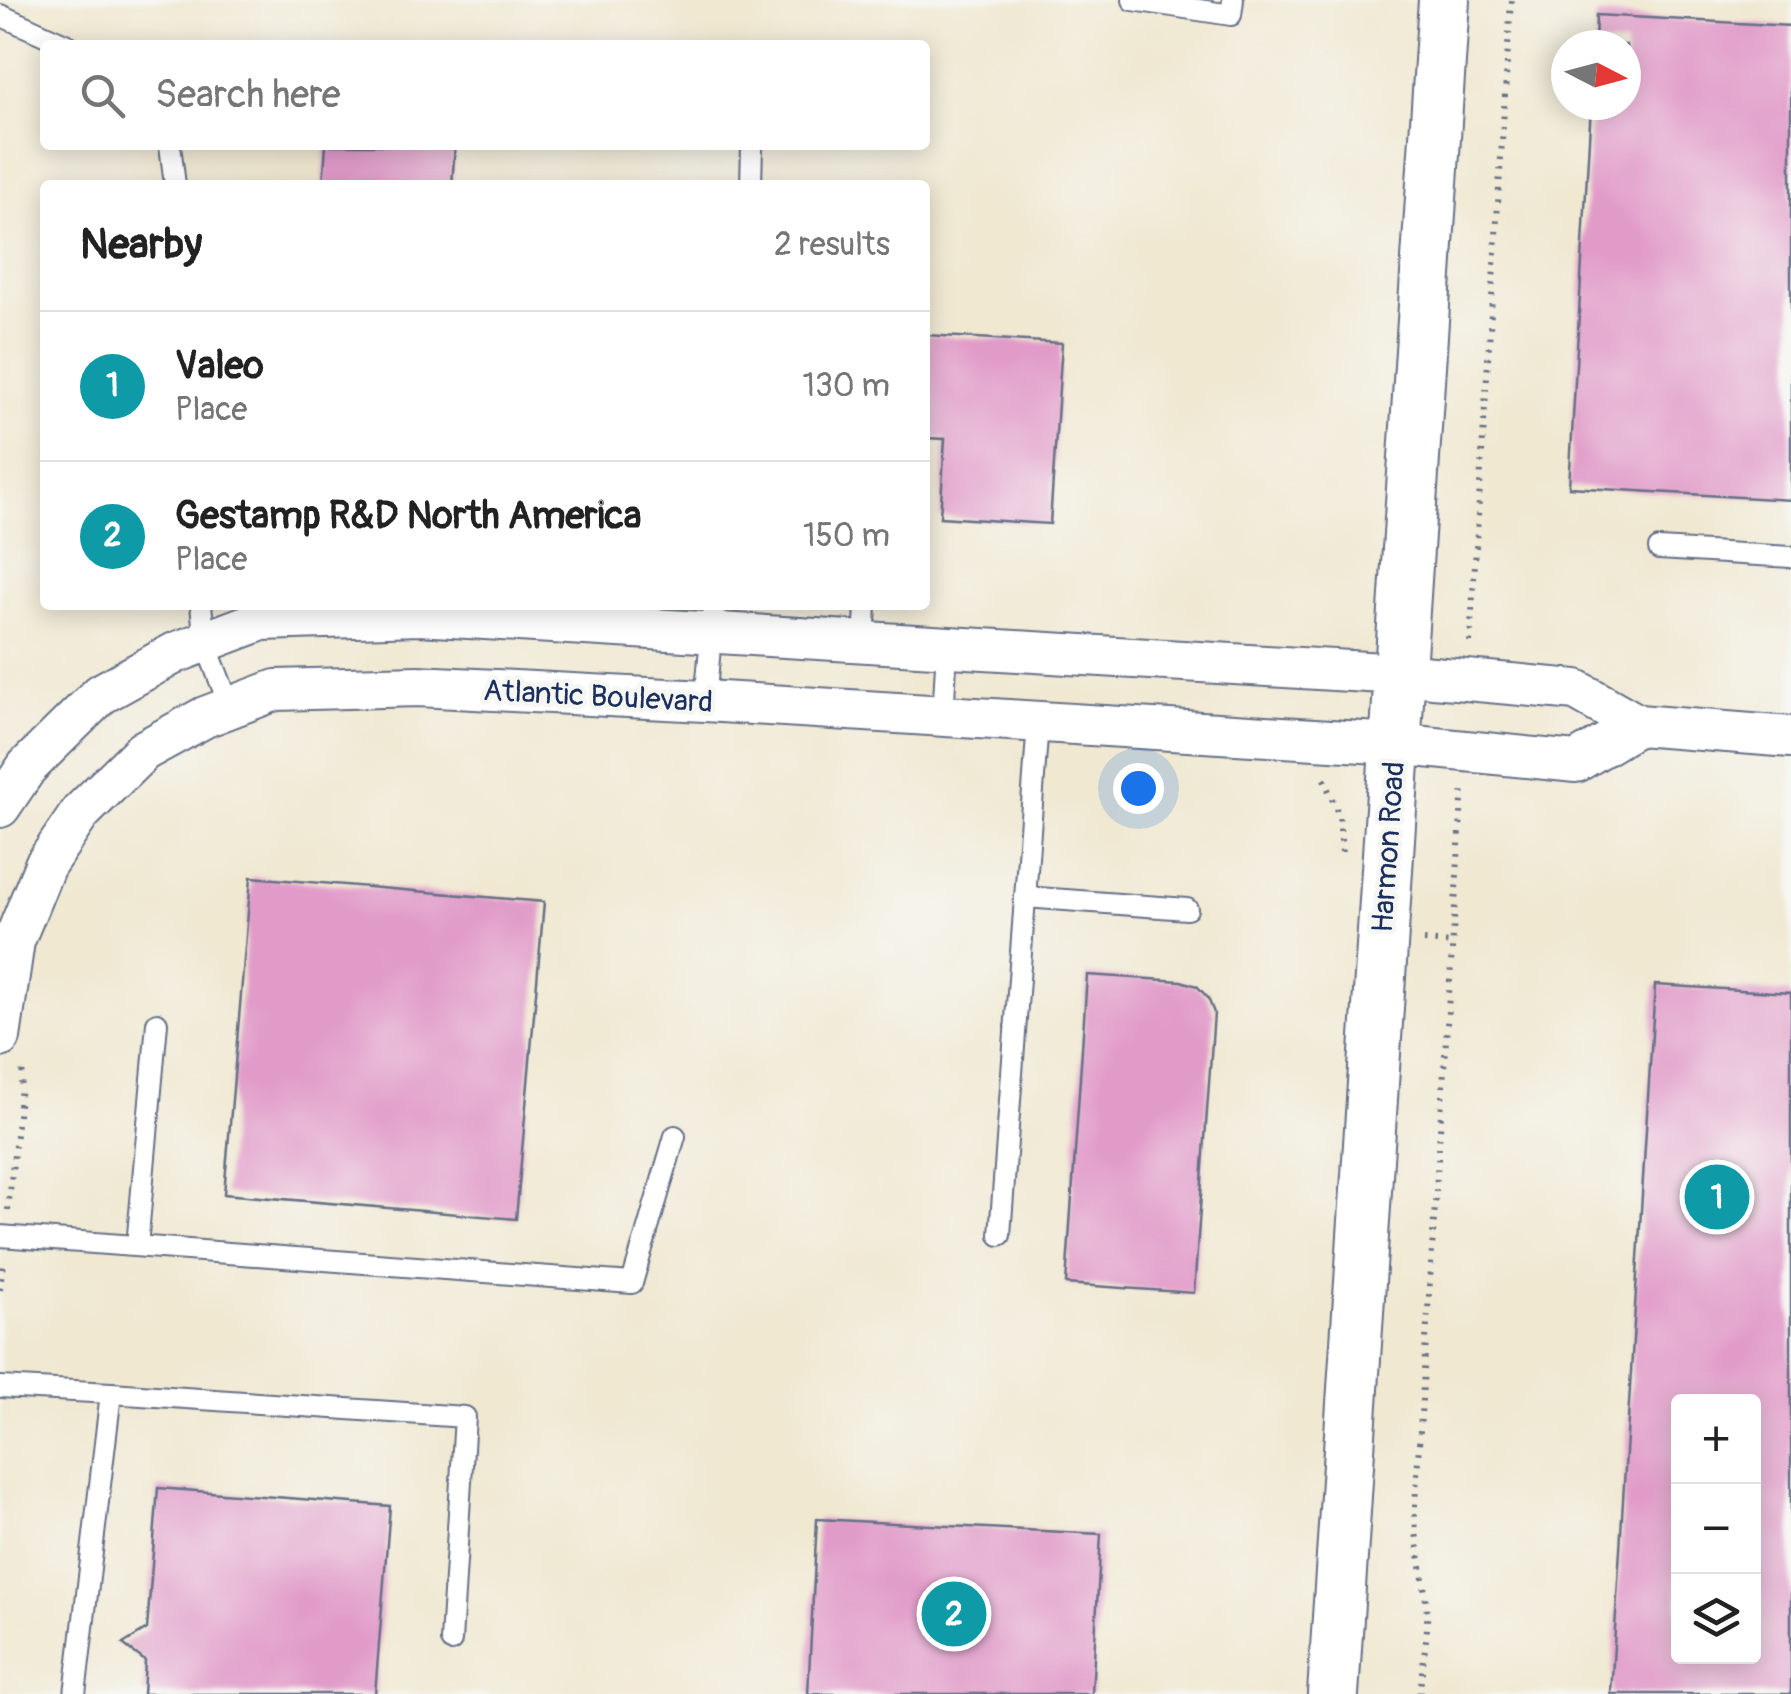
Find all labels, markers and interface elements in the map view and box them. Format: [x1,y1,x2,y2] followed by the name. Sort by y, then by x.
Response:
[1551,30,1641,120] north arrow
[40,40,930,150] search box
[75,68,130,123] icon: search
[155,71,341,119] text: Search here
[80,219,202,271] text: Nearby
[774,225,890,265] text: 2 results
[175,342,264,390] text: Valeo
[106,366,119,406] text: 1
[802,366,890,406] text: 130 m
[175,390,247,430] text: Place
[175,492,641,540] text: Gestamp R&D North America
[104,516,121,556] text: 2
[803,516,890,556] text: 150 m
[175,540,247,580] text: Place
[482,672,714,721] street label: Atlantic Boulevard
[1364,760,1413,934] street label: Harmon Road
[1113,763,1164,814] your location
[1684,1160,1750,1234] pin: 1
[1671,1394,1761,1664] map controls
[1671,1394,1761,1484] button: +
[1671,1484,1761,1574] button: −
[1671,1574,1761,1664] button: layers
[922,1576,986,1652] pin: 2

